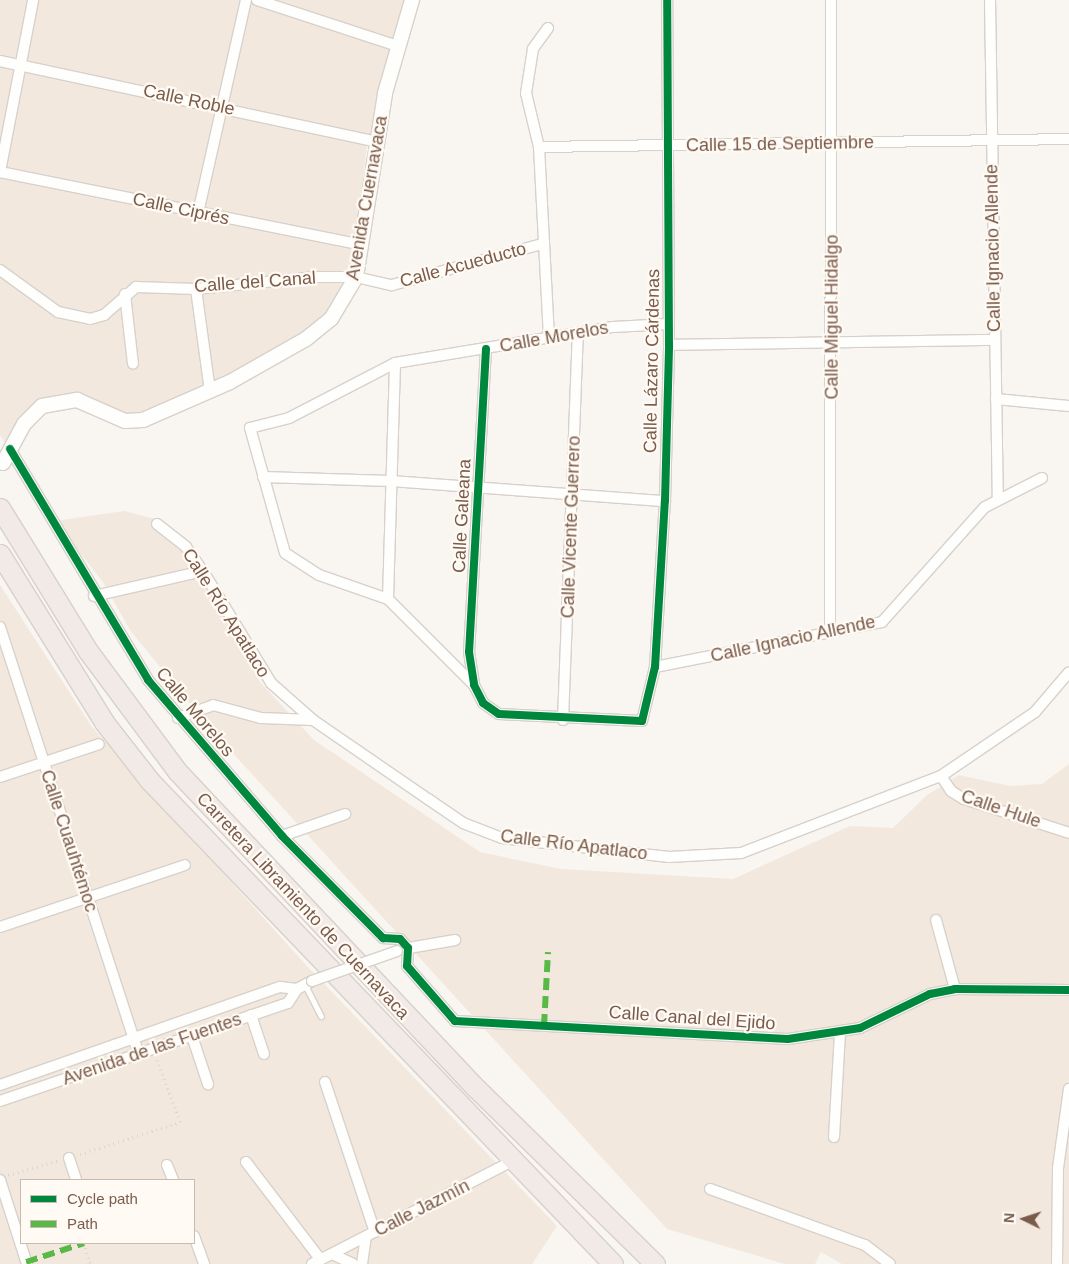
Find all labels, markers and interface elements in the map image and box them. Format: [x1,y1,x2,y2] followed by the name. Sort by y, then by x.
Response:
[141,80,237,120] street label: Calle Roble
[342,114,392,282] street label: Avenida Cuernavaca
[686,132,874,156] street label: Calle 15 de Septiembre
[981,163,1005,333] street label: Calle Ignacio Allende
[131,188,231,230] street label: Calle Ciprés
[821,234,843,400] street label: Calle Miguel Hidalgo
[397,238,529,292] street label: Calle Acueducto
[193,267,317,297] street label: Calle del Canal
[640,269,664,453] street label: Calle Lázaro Cárdenas
[498,317,610,357] street label: Calle Morelos
[557,435,585,619] street label: Calle Vicente Guerrero
[448,458,476,574] street label: Calle Galeana
[177,544,275,682] street label: Calle Río Apatlaco
[708,611,878,667] street label: Calle Ignacio Allende
[151,663,239,761] street label: Calle Morelos
[36,767,102,915] street label: Calle Cuauhtémoc
[958,785,1044,833] street label: Calle Hule
[192,788,414,1024] street label: Carretera Libramiento de Cuernavaca
[499,825,649,865] street label: Calle Río Apatlaco
[608,1001,776,1035] street label: Calle Canal del Ejido
[60,1008,244,1090] street label: Avenida de las Fuentes
[371,1175,473,1241] street label: Calle Jazmín
[20,1179,195,1244] legend
[67,1190,138,1207] text: Cycle path
[999,1194,1049,1244] north arrow
[1001,1212,1017,1224] text: N
[67,1215,98,1232] text: Path

